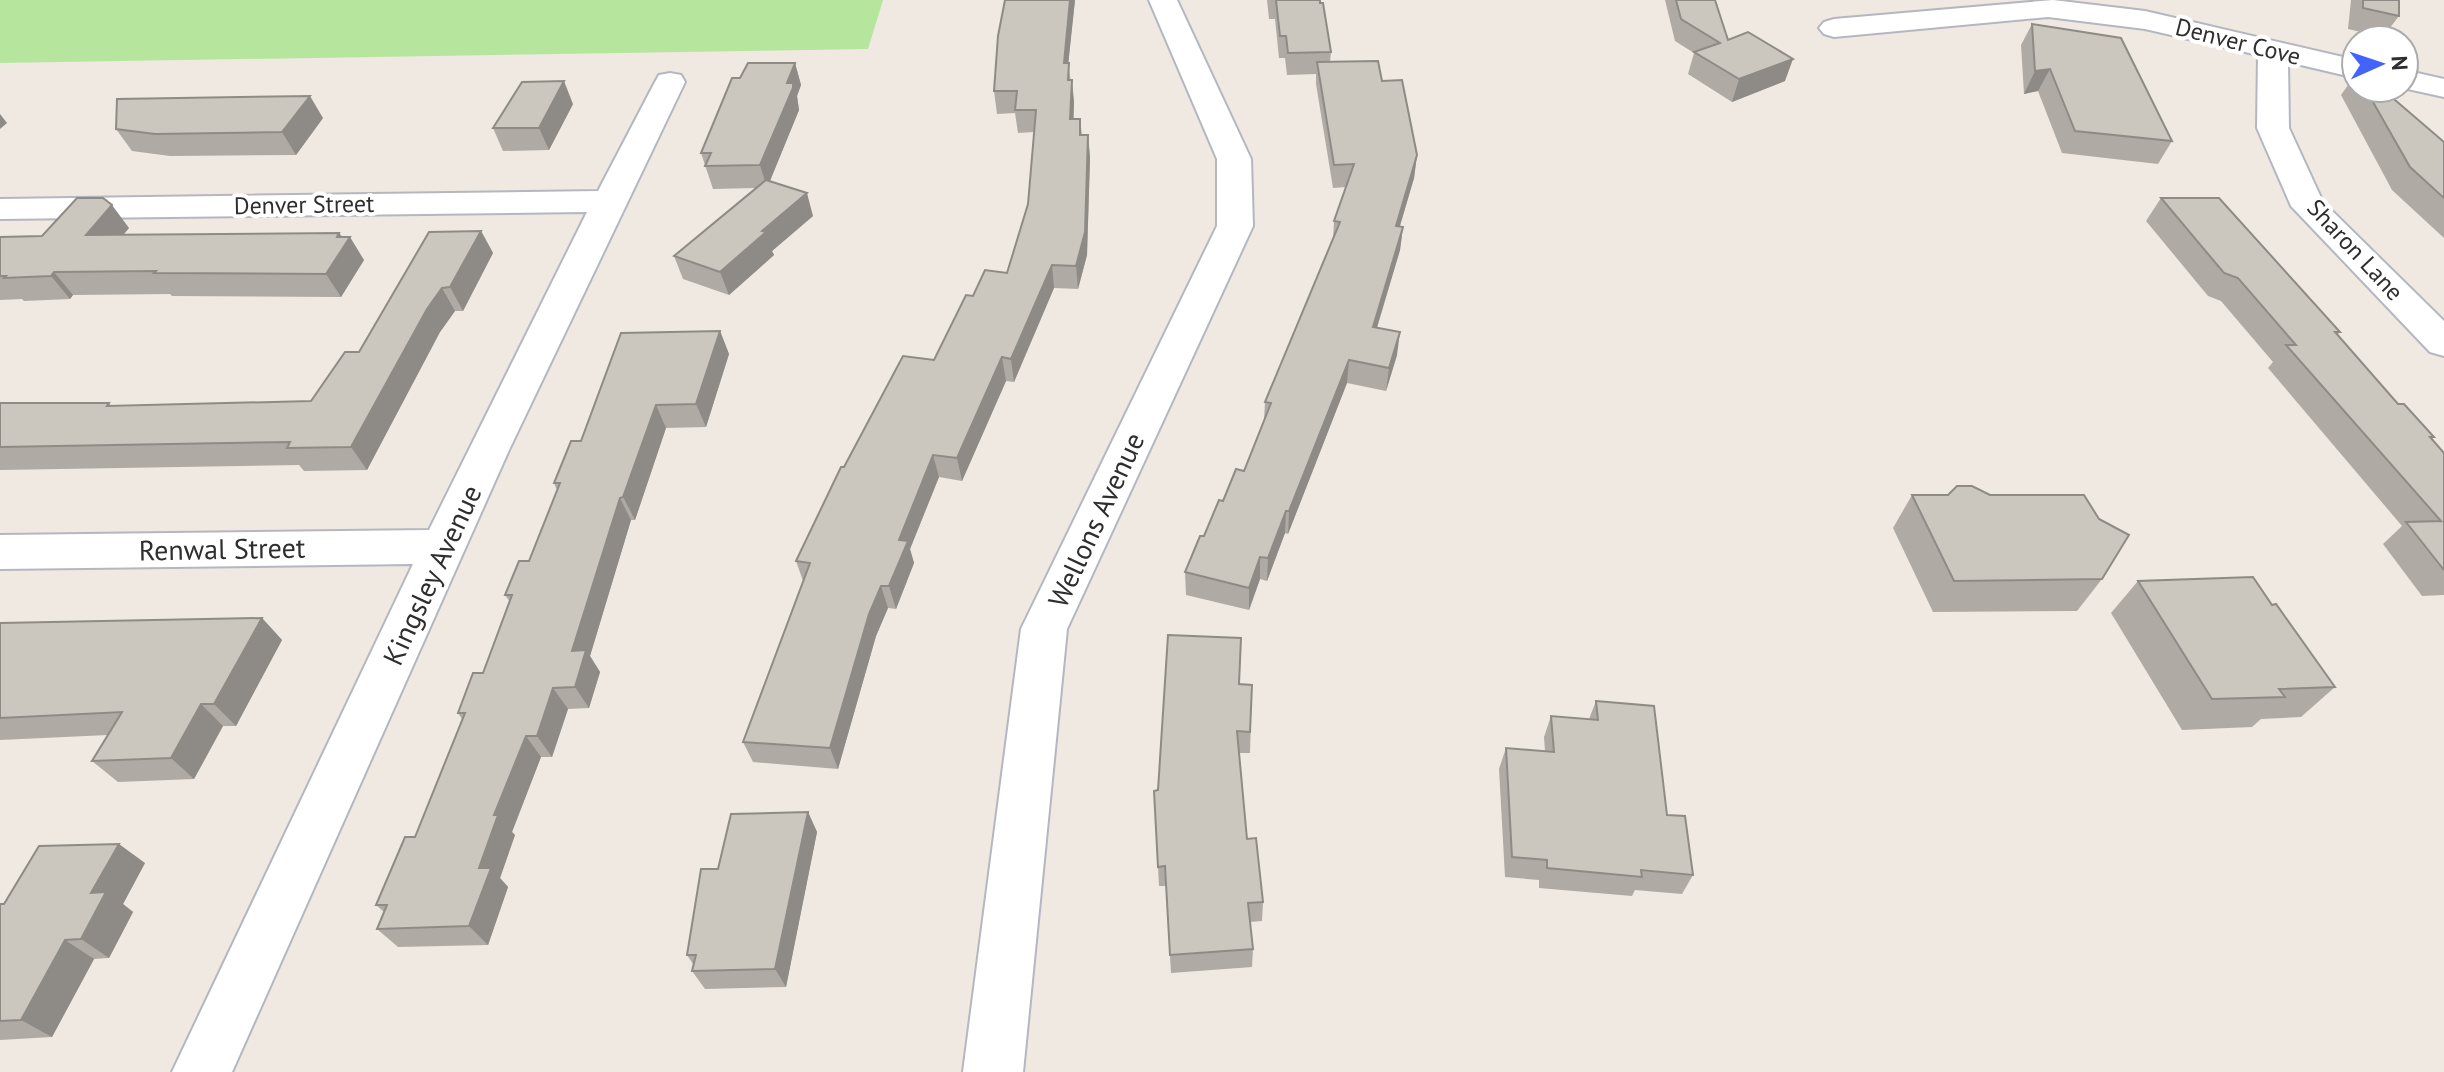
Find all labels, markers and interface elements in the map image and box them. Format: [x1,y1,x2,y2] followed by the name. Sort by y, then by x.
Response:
[2172,11,2304,72] street label: Denver Cove
[2340,24,2420,104] north arrow
[2386,55,2414,71] text: N
[234,188,374,221] street label: Denver Street
[2301,192,2410,307] street label: Sharon Lane
[1039,426,1152,613] street label: Wellons Avenue
[374,479,489,671] street label: Kingsley Avenue
[138,529,306,568] street label: Renwal Street

